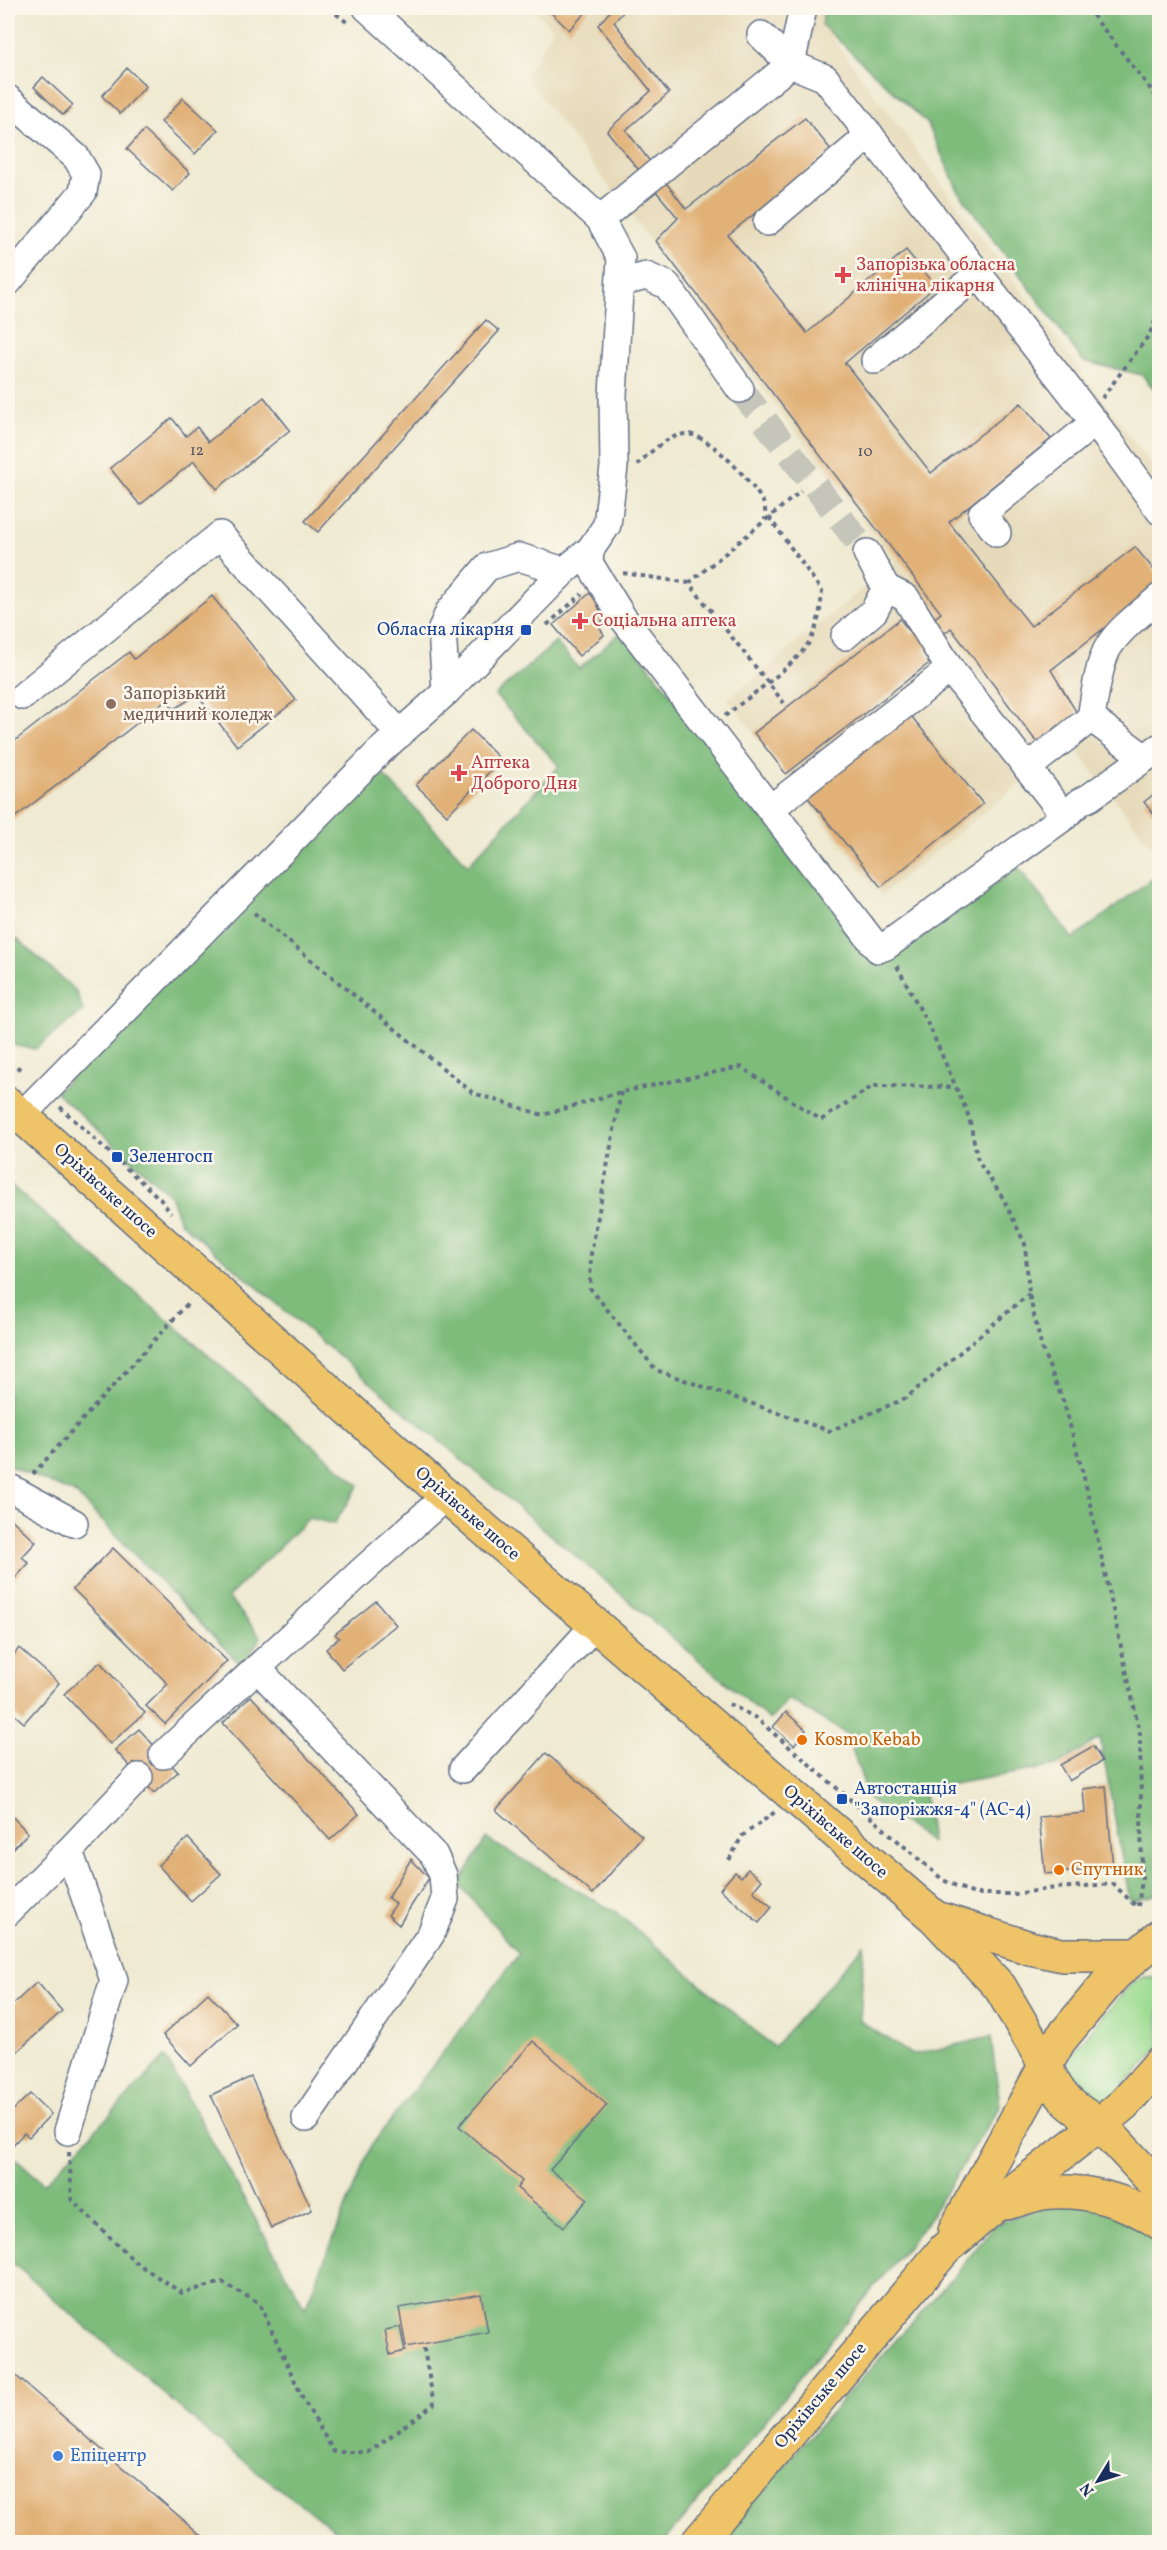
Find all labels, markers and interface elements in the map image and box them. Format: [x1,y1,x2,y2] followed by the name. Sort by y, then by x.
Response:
[856,253,1016,299] place label: Запорізька обласна клінічна лікарня
[834,266,852,284] marker: Запорізька обласна клінічна лікарня
[190,441,204,462] house number: 12
[858,442,872,463] house number: 10
[592,609,736,634] place label: Соціальна аптека
[573,614,587,628] marker: Соціальна аптека
[377,618,514,643] place label: Обласна лікарня
[519,623,533,637] marker: Обласна лікарня
[123,682,273,728] place label: Запорізький медичний коледж
[104,697,118,711] marker: Запорізький медичний коледж
[471,751,577,797] place label: Аптека Доброго Дня
[452,766,466,780] marker: Аптека Доброго Дня
[48,1137,162,1245] street label: Оріхівське шосе
[129,1145,213,1170] place label: Зеленгосп
[110,1150,124,1164] marker: Зеленгосп
[409,1461,525,1567] street label: Оріхівське шосе
[814,1728,921,1753] place label: Kosmo Kebab
[795,1733,809,1747] marker: Kosmo Kebab
[854,1777,1031,1823] place label: Автостанція "Запоріжжя-4" (АС-4)
[777,1779,893,1885] street label: Оріхівське шосе
[835,1792,849,1806] marker: Автостанція "Запоріжжя-4" (АС-4)
[1071,1858,1144,1883] place label: Спутник
[1052,1863,1066,1877] marker: Спутник
[769,2337,873,2455] street label: Оріхівське шосе
[70,2444,147,2469] place label: Епіцентр
[51,2449,65,2463] marker: Епіцентр
[1068,2451,1128,2511] north arrow
[1075,2477,1100,2500] text: N

